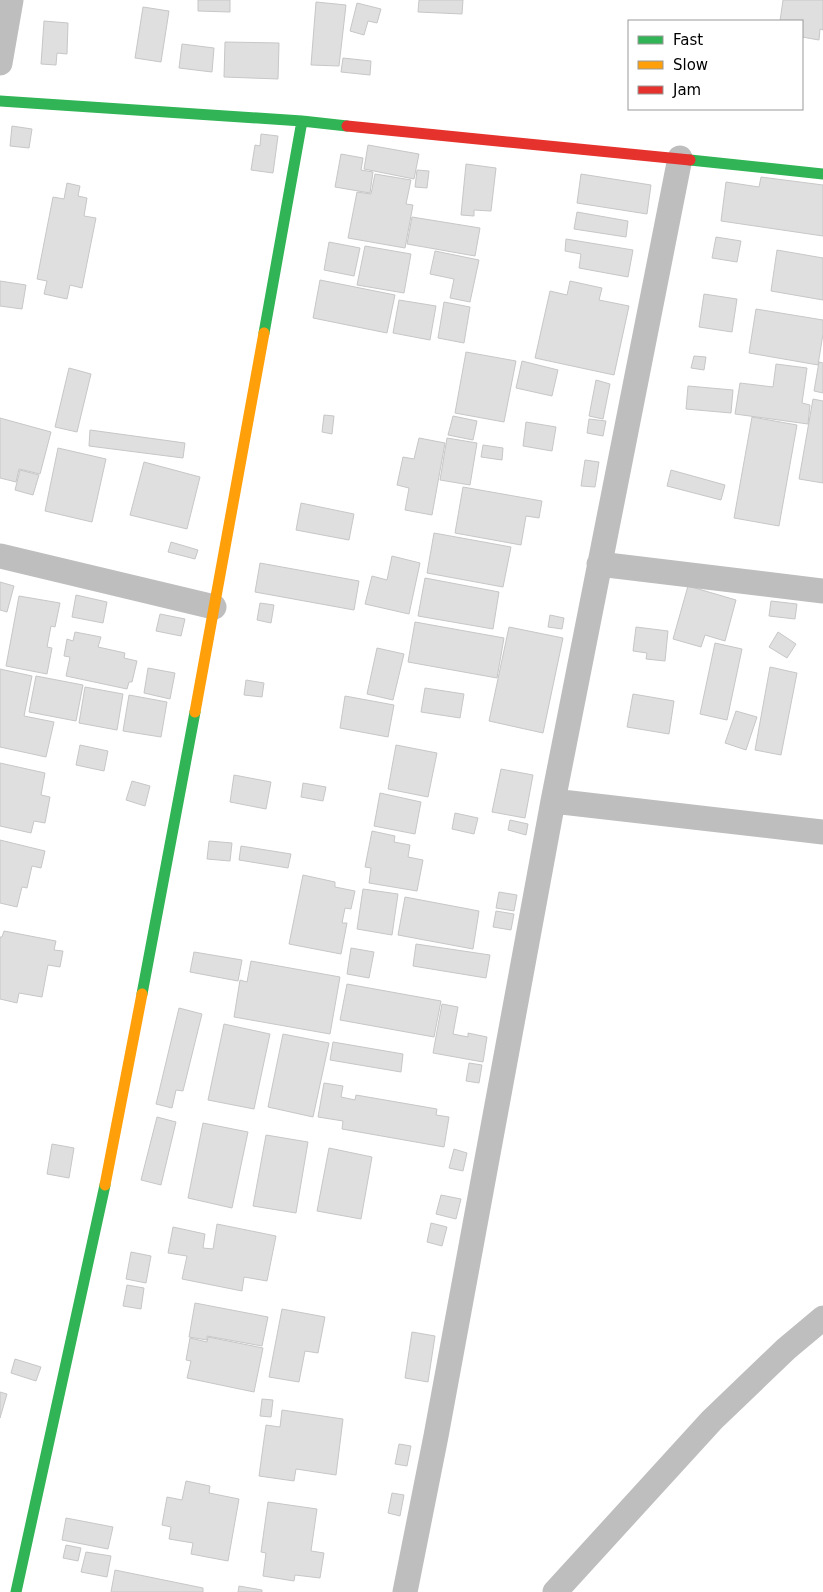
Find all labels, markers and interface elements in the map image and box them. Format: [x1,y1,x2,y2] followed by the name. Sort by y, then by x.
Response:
[628,20,803,110] legend
[673,31,703,49] text: Fast
[673,56,708,74] text: Slow
[672,81,701,99] text: Jam

